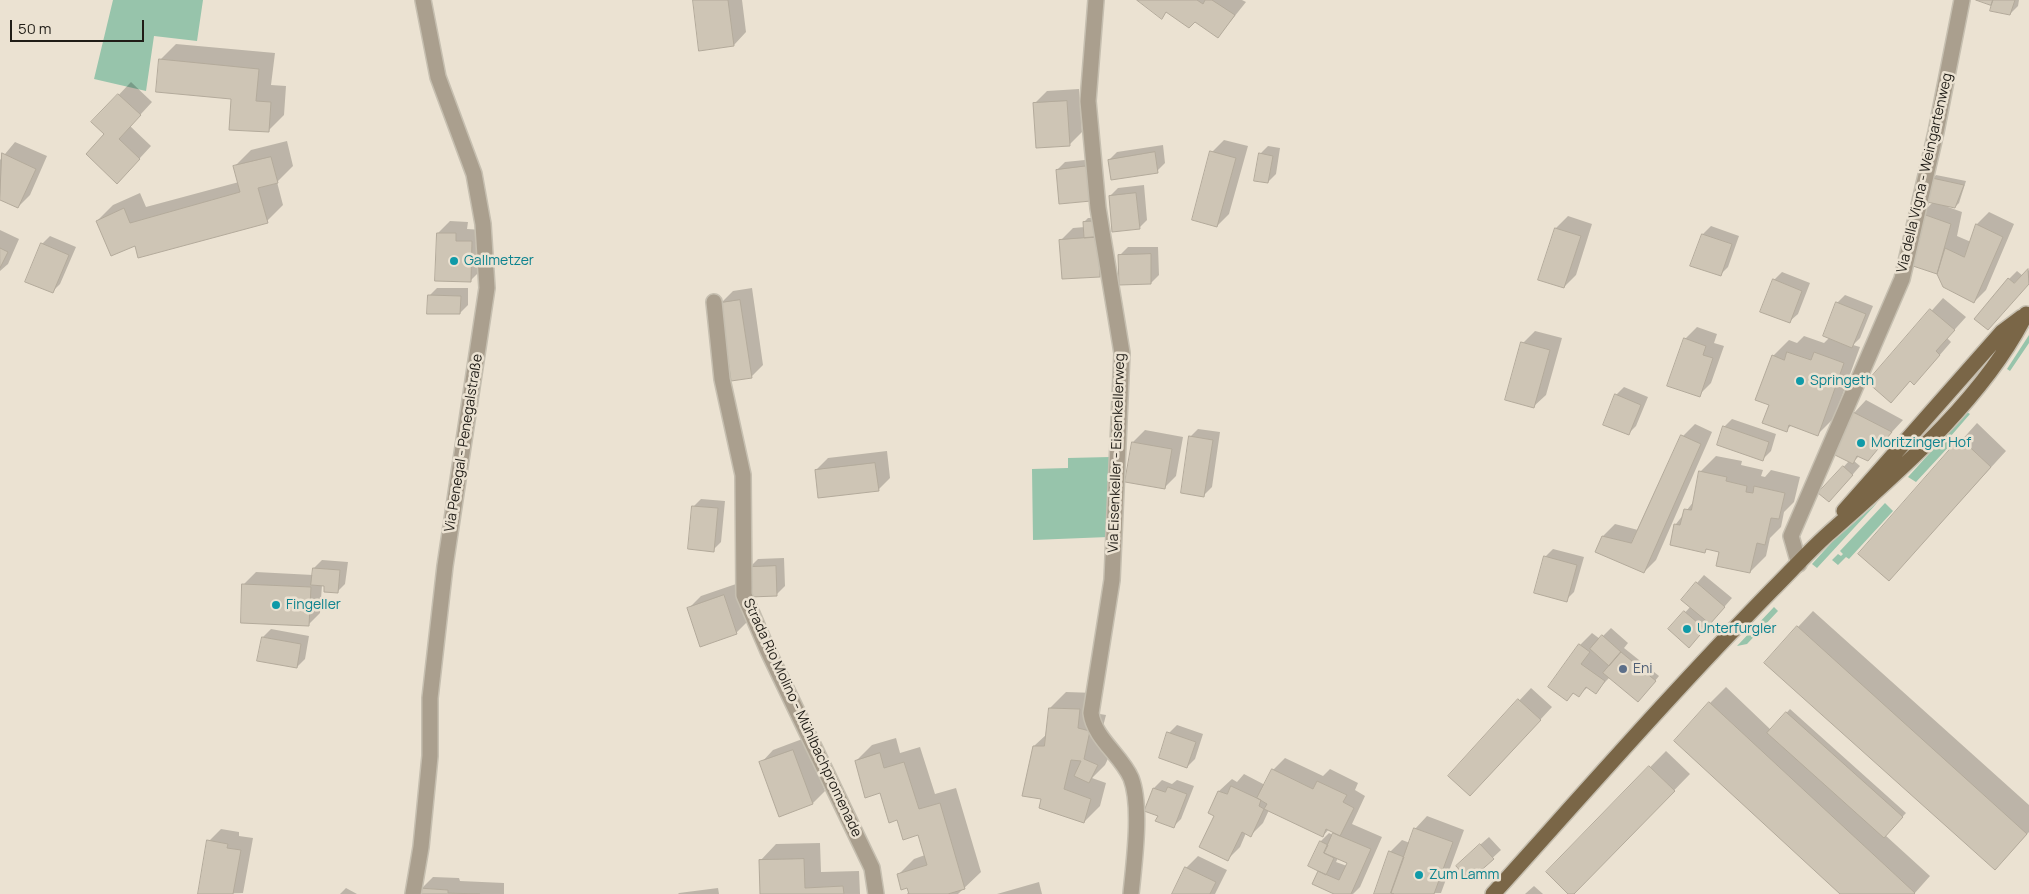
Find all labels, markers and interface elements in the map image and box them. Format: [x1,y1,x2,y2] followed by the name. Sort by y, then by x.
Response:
[12,10,146,42] scale bar
[18,18,52,39] text: 50 m
[1894,71,1956,275] street label: Via della Vigna - Weingartenweg
[464,253,534,269] place label: Gallmetzer
[448,255,460,267] marker: Gallmetzer
[442,353,486,533] street label: Via Penegal - Penegalstraße
[1105,353,1129,553] street label: Via Eisenkeller - Eisenkellerweg
[1810,373,1874,389] place label: Springeth
[1794,375,1806,387] marker: Springeth
[1871,435,1971,451] place label: Moritzinger Hof
[1855,437,1867,449] marker: Moritzinger Hof
[739,596,865,840] street label: Strada Rio Molino - Mühlbachpromenade
[286,597,341,613] place label: Fingeller
[270,599,282,611] marker: Fingeller
[1697,621,1777,637] place label: Unterfurgler
[1681,623,1693,635] marker: Unterfurgler
[1633,661,1653,677] place label: Eni
[1617,663,1629,675] marker: Eni
[1429,867,1499,883] place label: Zum Lamm
[1413,869,1425,881] marker: Zum Lamm

